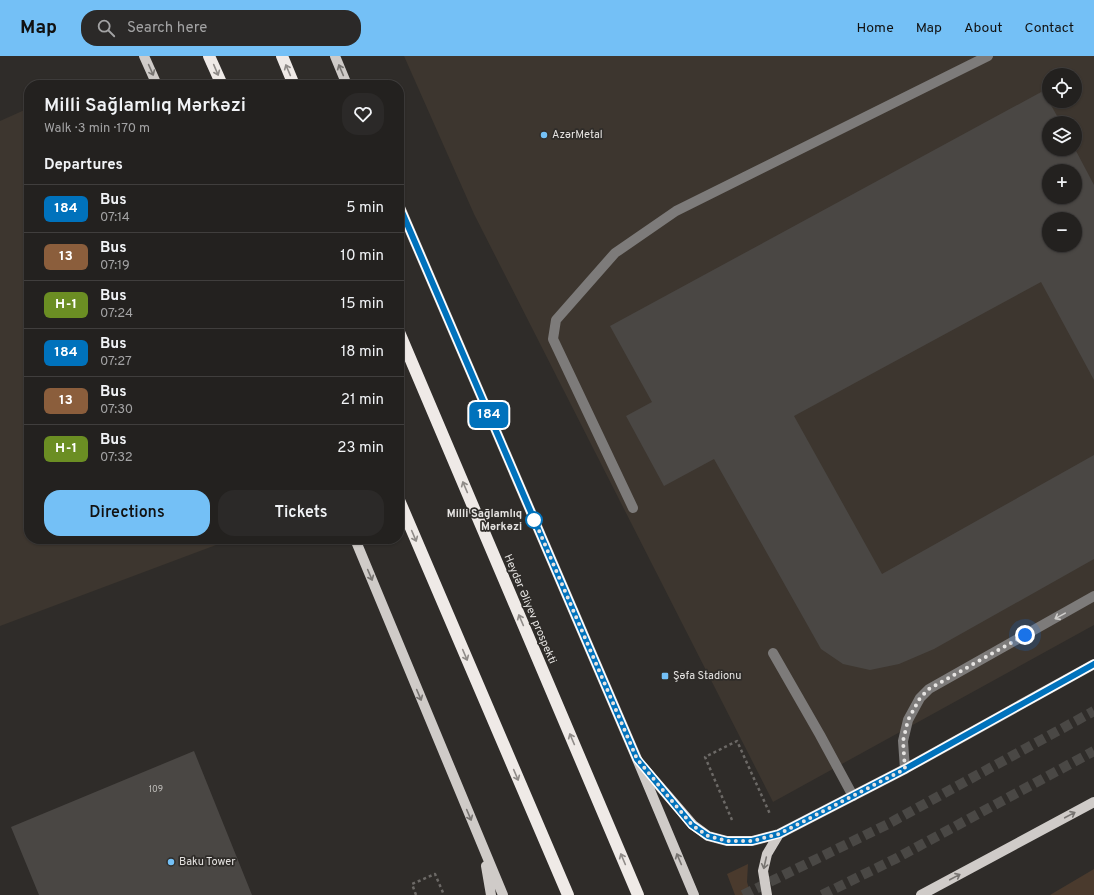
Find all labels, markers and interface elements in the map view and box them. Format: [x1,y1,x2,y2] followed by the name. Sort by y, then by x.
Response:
[81,10,361,46] search box
[20,16,57,40] text: Map
[95,17,117,39] icon: search
[127,19,207,38] text: Search here
[857,20,894,37] text: Home
[916,20,942,37] text: Map
[964,20,1003,37] text: About
[1025,20,1074,37] text: Contact
[147,64,155,76] one-way arrow
[212,64,220,76] one-way arrow
[284,65,291,77] one-way arrow
[337,65,344,77] one-way arrow
[1042,68,1082,252] map controls
[1042,68,1082,108] button: locate
[342,93,384,135] button: heart
[44,94,246,118] text: Milli Sağlamlıq Mərkəzi
[1042,116,1082,156] button: layers
[44,121,150,137] text: Walk · 3 min · 170 m
[552,128,603,142] place label: AzərMetal
[539,130,549,140] marker: AzərMetal
[44,156,123,175] text: Departures
[1042,164,1082,204] button: +
[100,191,127,210] text: Bus
[346,199,384,218] text: 5 min
[54,200,78,217] text: 184
[100,210,130,226] text: 07:14
[1042,212,1082,252] button: −
[100,239,127,258] text: Bus
[340,247,384,266] text: 10 min
[59,248,73,265] text: 13
[100,258,130,274] text: 07:19
[100,287,127,306] text: Bus
[341,295,384,314] text: 15 min
[55,296,77,313] text: H-1
[100,306,133,322] text: 07:24
[100,335,127,354] text: Bus
[341,343,384,362] text: 18 min
[54,344,78,361] text: 184
[100,354,132,370] text: 07:27
[100,383,127,402] text: Bus
[341,391,384,410] text: 21 min
[59,392,73,409] text: 13
[100,402,133,418] text: 07:30
[466,402,512,428] line badge: 184
[477,406,501,423] text: 184
[100,431,127,450] text: Bus
[337,439,384,458] text: 23 min
[55,440,77,457] text: H-1
[100,450,133,466] text: 07:32
[461,482,468,494] one-way arrow
[44,490,210,536] button: Directions
[218,490,384,536] button: Tickets
[447,507,522,534] place label: Milli Sağlamlıq Mərkəzi
[525,511,543,529] marker: Milli Sağlamlıq Mərkəzi
[411,529,419,541] one-way arrow
[501,552,559,666] street label: Heydər Əliyev prospekti
[366,569,374,581] one-way arrow
[1054,612,1066,620] one-way arrow
[517,614,524,626] one-way arrow
[1015,625,1035,645] your location
[462,649,470,661] one-way arrow
[673,669,741,683] place label: Şəfa Stadionu
[660,671,670,681] marker: Şəfa Stadionu
[416,689,424,701] one-way arrow
[568,734,575,746] one-way arrow
[513,768,521,780] one-way arrow
[149,784,163,795] house number: 109
[466,809,474,821] one-way arrow
[1064,811,1076,818] one-way arrow
[618,854,626,866] one-way arrow
[675,854,682,866] one-way arrow
[179,855,236,869] place label: Baku Tower
[761,856,769,869] one-way arrow
[166,857,176,867] marker: Baku Tower
[949,872,961,880] one-way arrow

